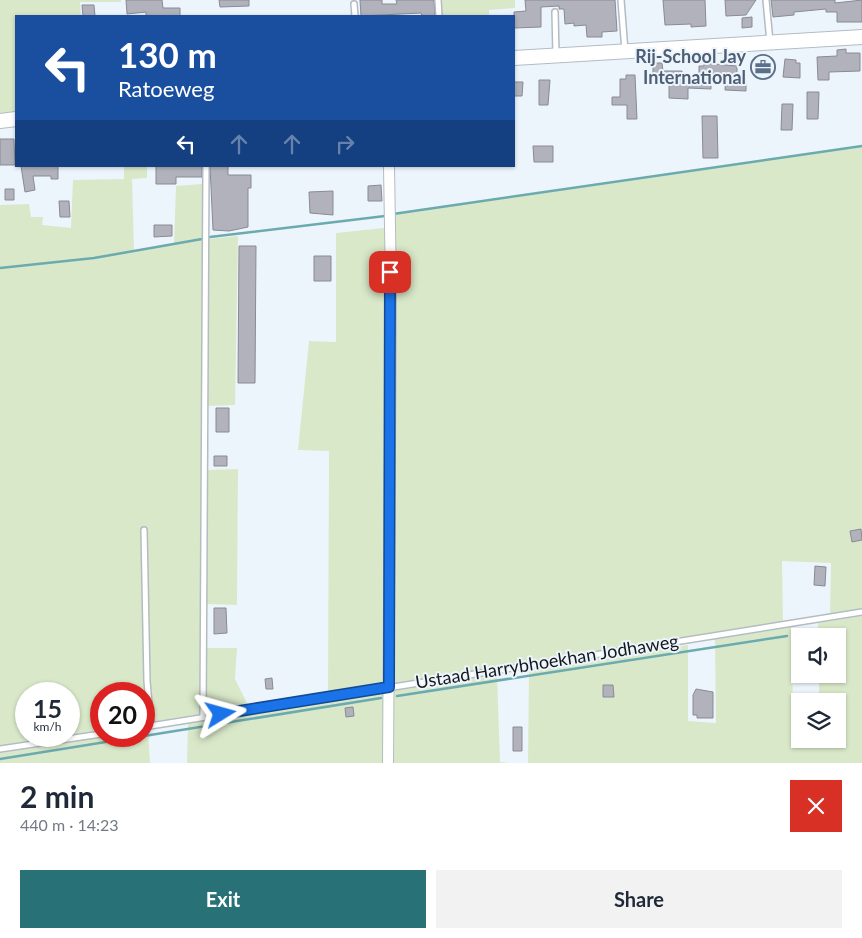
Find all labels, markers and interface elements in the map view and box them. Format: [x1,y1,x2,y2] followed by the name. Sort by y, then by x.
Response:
[118,33,217,75] text: 130 m
[35,35,100,100] icon: left
[635,45,746,88] place label: Rij-School Jay International
[750,54,776,80] office icon: Rij-School Jay International
[118,75,214,102] text: Ratoeweg
[172,130,200,158] icon: left
[225,130,253,158] icon: ahead
[278,130,306,158] icon: ahead
[331,130,359,158] icon: right
[369,251,411,293] pin
[376,258,404,286] icon: arrive
[791,628,846,748] map controls
[791,628,846,683] button: sound
[414,629,680,693] street label: Ustaad Harrybhoekhan Jodhaweg
[90,682,155,747] speed limit sign: 20
[194,687,246,739] position arrow
[33,693,62,723] text: 15
[791,693,846,748] button: layers
[33,719,62,734] text: km/h
[20,778,94,814] text: 2 min
[790,780,842,832] button: close
[20,815,119,834] text: 440 m · 14:23
[20,870,426,928] button: Exit
[436,870,842,928] button: Share

